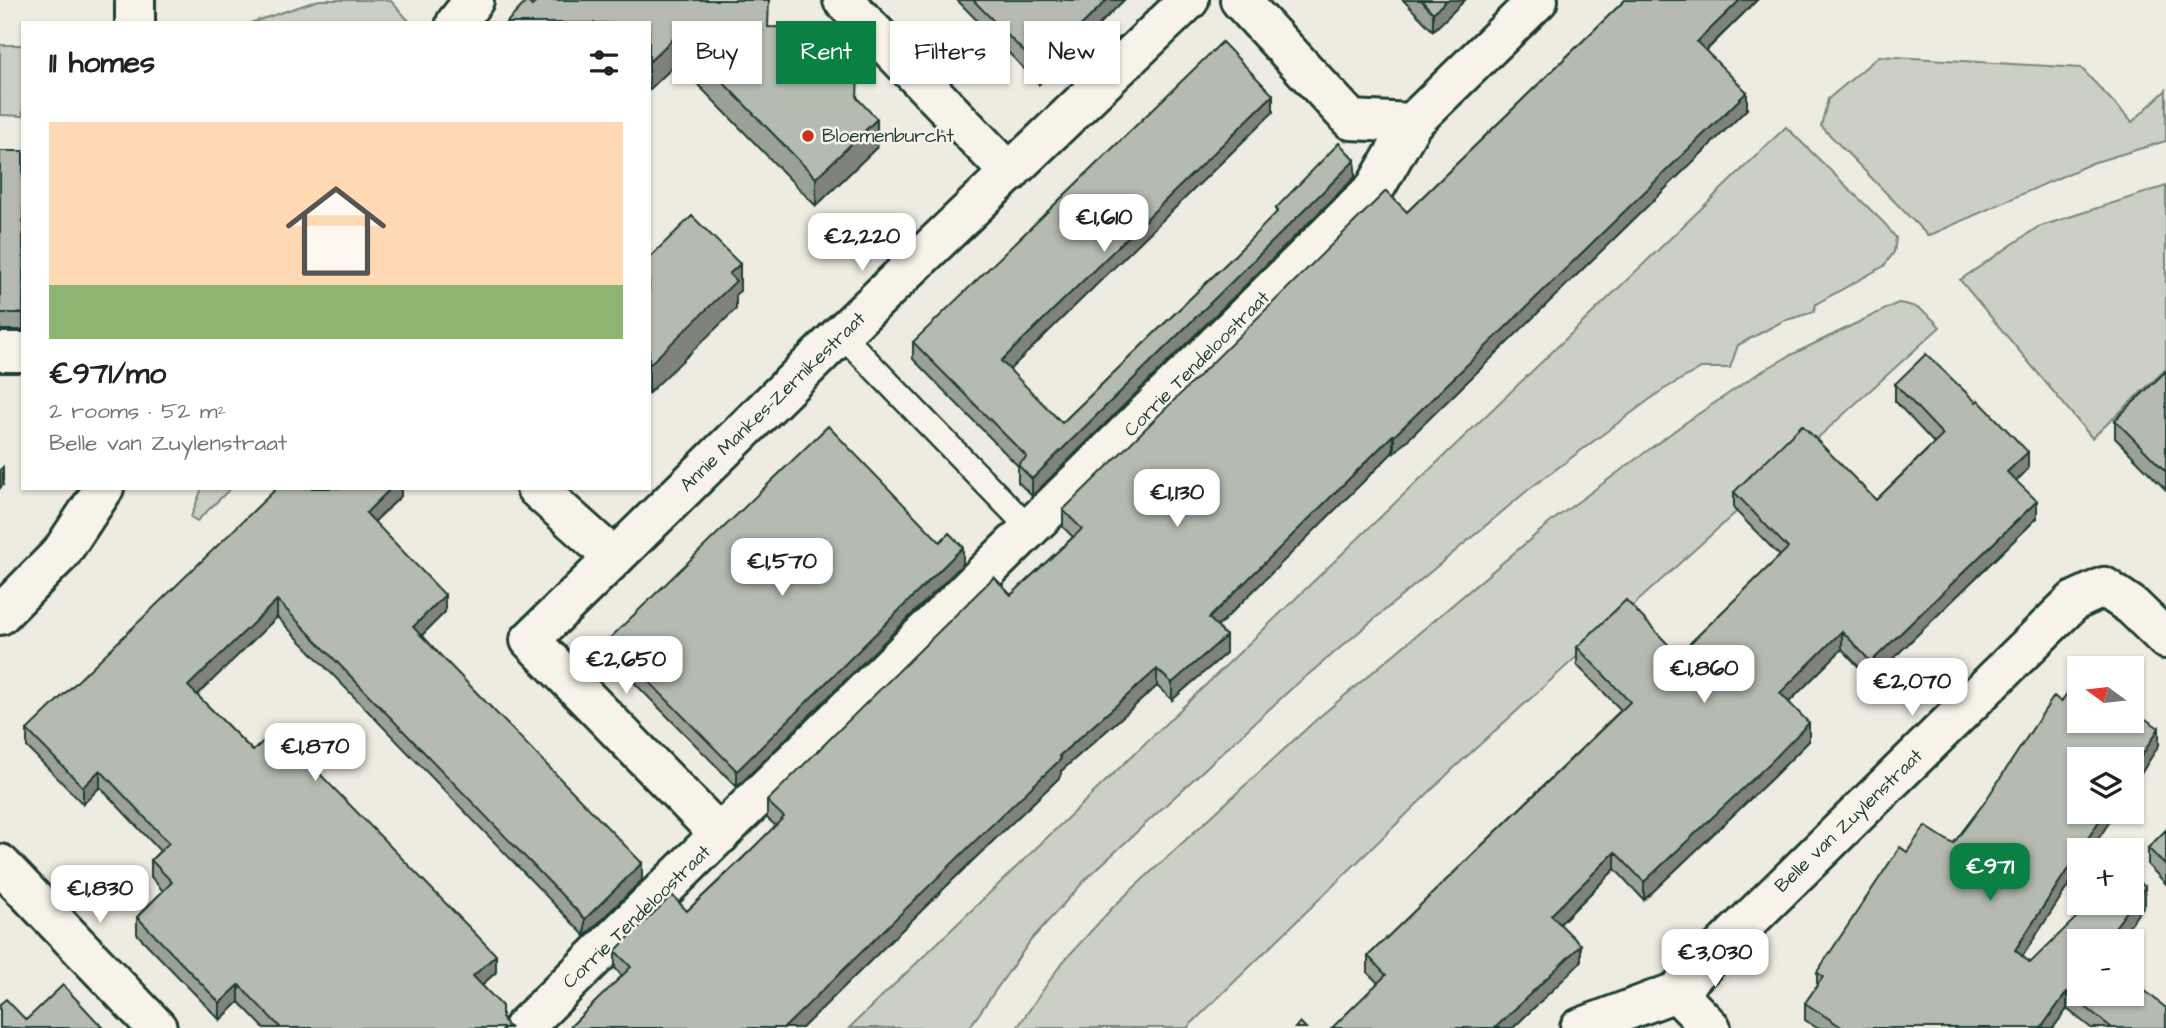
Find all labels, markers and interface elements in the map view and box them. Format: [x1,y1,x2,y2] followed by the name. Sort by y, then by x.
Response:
[672,21,762,84] chip: Buy
[776,21,876,84] chip: Rent
[890,21,1010,84] chip: Filters
[1024,21,1120,84] chip: New
[49,42,155,84] text: 11 homes
[585,44,623,82] icon: filters
[822,123,954,150] place label: Bloemenburcht
[800,128,816,144] marker: Bloemenburcht
[273,168,399,294] icon: home
[1047,194,1161,254] pin: €1,610
[1075,201,1133,233] text: €1,610
[805,214,919,273] pin: €2,220
[824,220,900,252] text: €2,220
[1118,285,1276,443] street label: Corrie Tendeloostraat
[674,306,872,498] street label: Annie Mankes-Zernikestraat
[49,353,166,395] text: €971/mo
[49,395,226,427] text: 2 rooms · 52 m²
[49,427,287,459] text: Belle van Zuylenstraat
[1120,470,1234,529] pin: €1,130
[1150,476,1204,508] text: €1,130
[725,538,839,598] pin: €1,570
[747,545,817,577] text: €1,570
[569,636,683,696] pin: €2,650
[586,643,666,675] text: €2,650
[1647,646,1761,705] pin: €1,860
[1669,652,1739,684] text: €1,860
[2067,656,2144,733] north arrow
[2067,656,2144,1006] map controls
[1855,658,1969,718] pin: €2,070
[1873,665,1951,697] text: €2,070
[258,724,372,783] pin: €1,870
[281,730,349,762] text: €1,870
[1769,743,1930,900] street label: Belle van Zuylenstraat
[2067,747,2144,824] button: layers
[2067,838,2144,915] button: +
[557,839,717,995] street label: Corrie Tendeloostraat
[1949,844,2031,903] pin: €971
[1966,850,2014,882] text: €971
[43,866,157,925] pin: €1,830
[67,872,133,904] text: €1,830
[2067,929,2144,1006] button: −
[1658,930,1772,989] pin: €3,030
[1678,936,1752,968] text: €3,030

